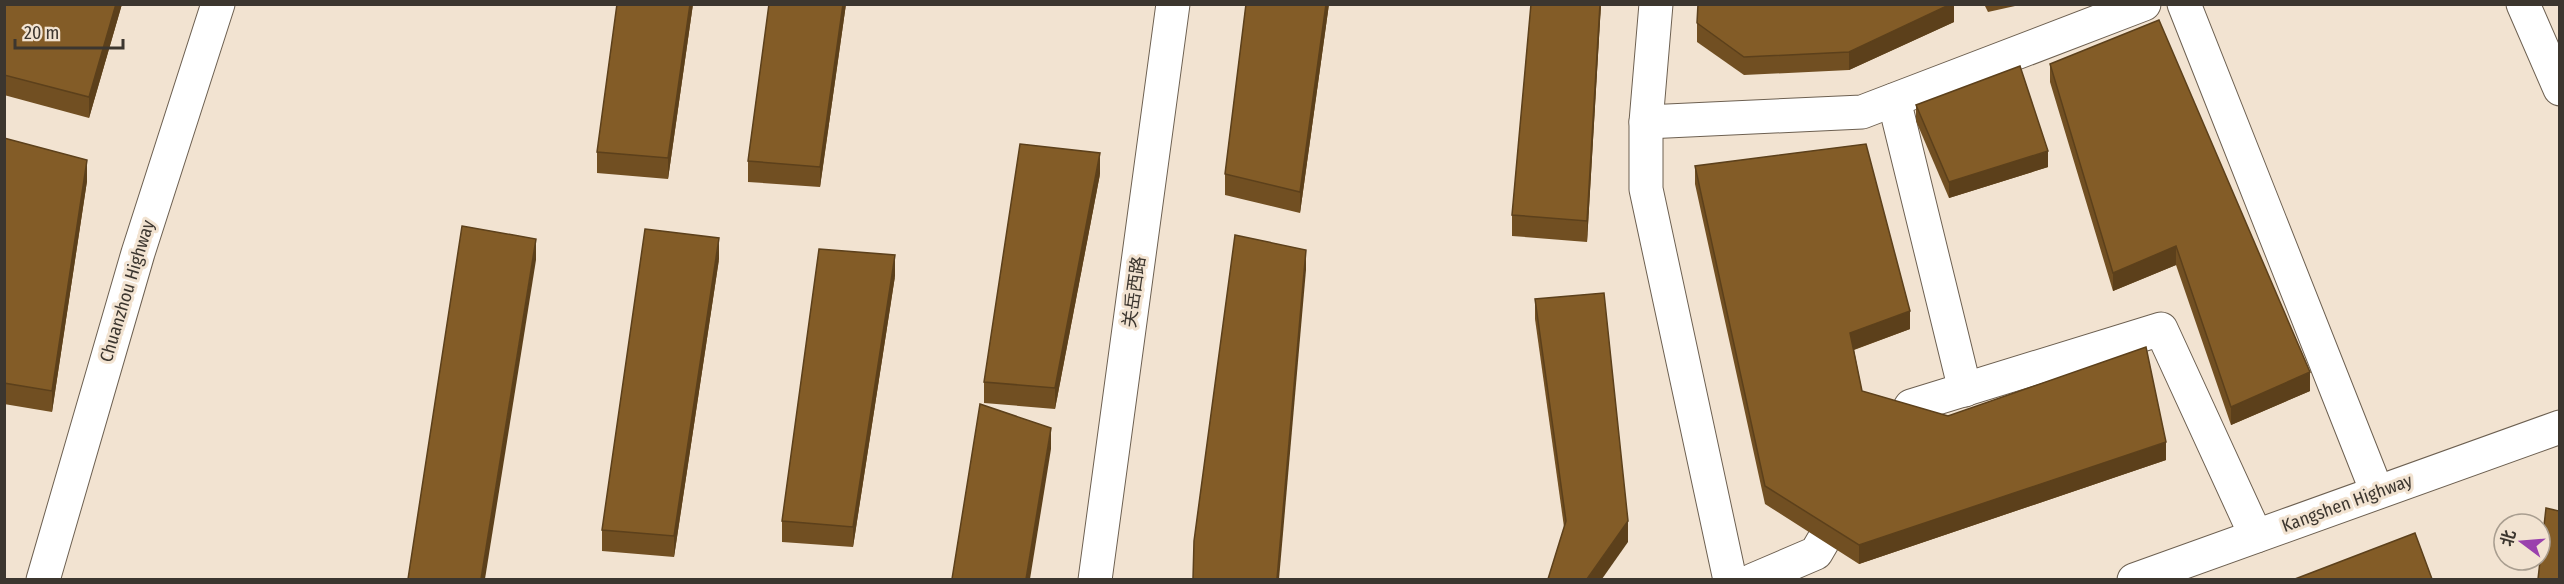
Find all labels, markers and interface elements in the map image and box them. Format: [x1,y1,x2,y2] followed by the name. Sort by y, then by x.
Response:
[15,12,123,50] scale bar
[24,22,59,44] text: 20 m
[95,217,159,365] street label: Chuanzhou Highway
[1118,255,1150,329] street label: 关岳西路
[2279,469,2415,537] street label: Kangshen Highway
[2492,512,2552,572] north arrow
[2497,528,2519,548] text: 北

